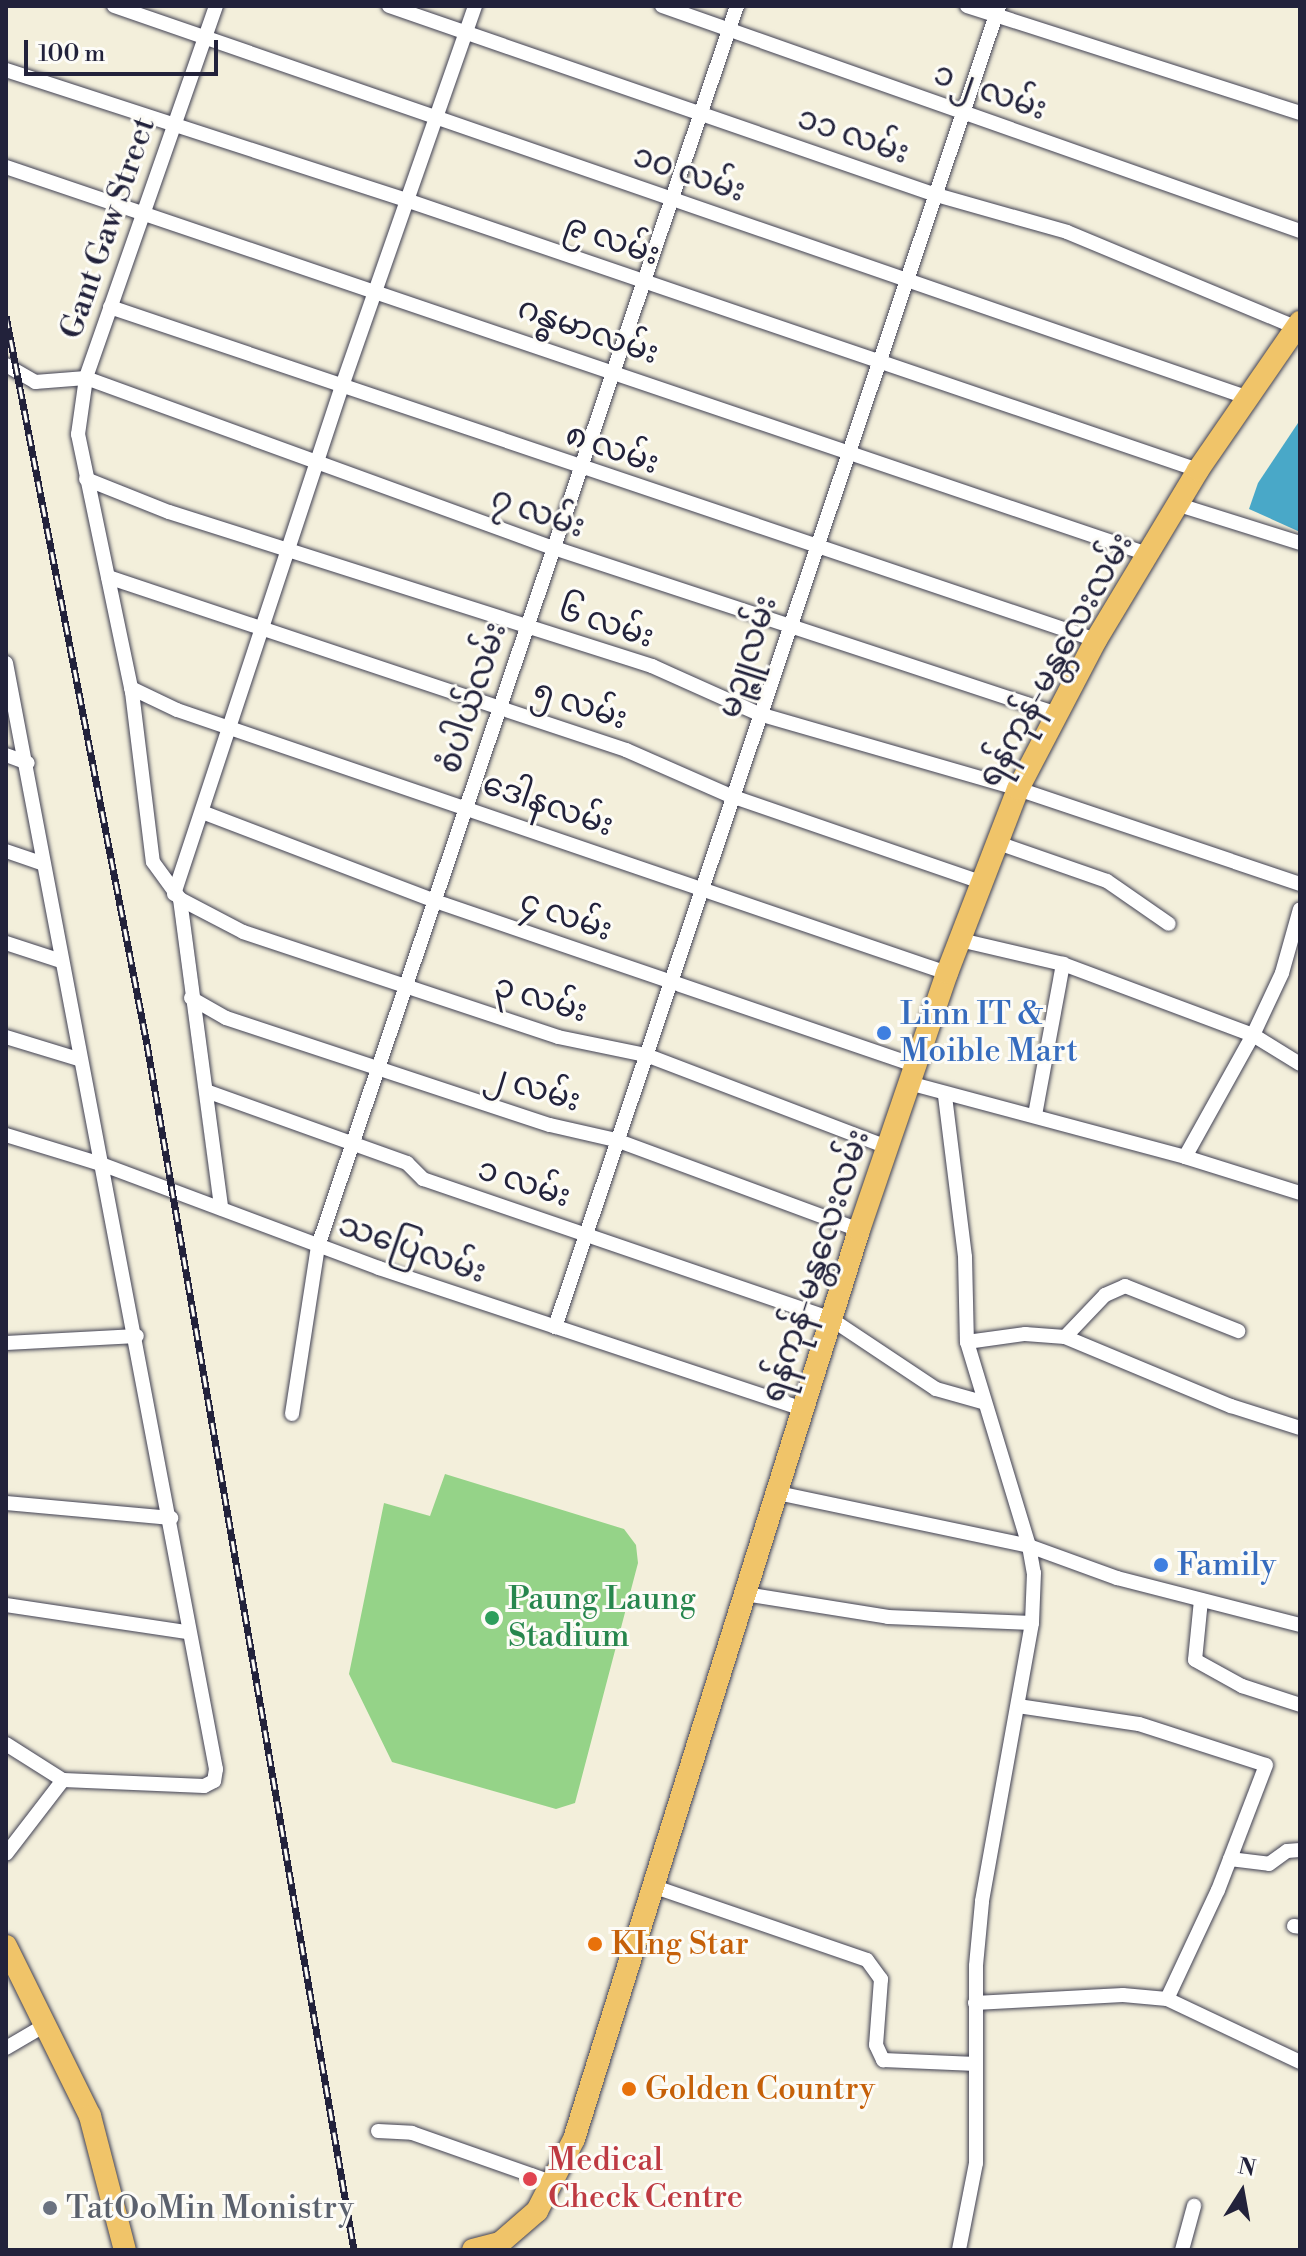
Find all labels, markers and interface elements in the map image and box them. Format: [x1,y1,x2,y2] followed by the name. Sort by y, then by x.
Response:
[28,24,222,74] scale bar
[38,39,105,69] text: 100 m
[929,55,1051,129] street label: ၁၂ လမ်း
[792,99,914,173] street label: ၁၁ လမ်း
[52,112,164,344] street label: Gant Gaw Street
[628,137,750,211] street label: ၁၀ လမ်း
[559,206,665,274] street label: ၉ လမ်း
[513,289,663,373] street label: ဂန္ဓမာလမ်း
[560,415,664,483] street label: ၈ လမ်း
[486,479,590,547] street label: ၇ လမ်း
[970,526,1142,794] street label: ရန်ကုန်-မန္တလေးလမ်း
[553,590,659,656] street label: ၆ လမ်း
[710,591,786,723] street label: မဉ္ဇူလမ်း
[431,618,515,778] street label: စံပါယ်လမ်း
[528,672,632,738] street label: ၅ လမ်း
[478,765,618,845] street label: ဒေါနလမ်း
[515,882,617,950] street label: ၄ လမ်း
[490,967,592,1031] street label: ၃ လမ်း
[900,996,1078,1071] place label: Linn IT & Moible Mart
[875,1024,893,1042] marker: Linn IT & Moible Mart
[481,1055,585,1121] street label: ၂ လမ်း
[754,1125,878,1407] street label: ရန်ကုန်-မန္တလေးလမ်း
[473,1150,575,1216] street label: ၁ လမ်း
[333,1206,491,1292] street label: သပြေလမ်း
[1177,1546,1276,1584] place label: Family
[1152,1556,1170,1574] marker: Family
[508,1581,696,1656] place label: Paung Laung Stadium
[483,1609,501,1627] marker: Paung Laung Stadium
[611,1925,749,1963] place label: KIng Star
[586,1935,604,1953] marker: KIng Star
[645,2070,875,2108] place label: Golden Country
[620,2080,638,2098] marker: Golden Country
[548,2142,743,2217] place label: Medical Check Centre
[1202,2152,1282,2232] north arrow
[1236,2153,1258,2183] text: N
[519,2168,541,2190] marker: Medical Check Centre
[66,2189,354,2227] place label: TatOoMin Monistry
[41,2199,59,2217] marker: TatOoMin Monistry

